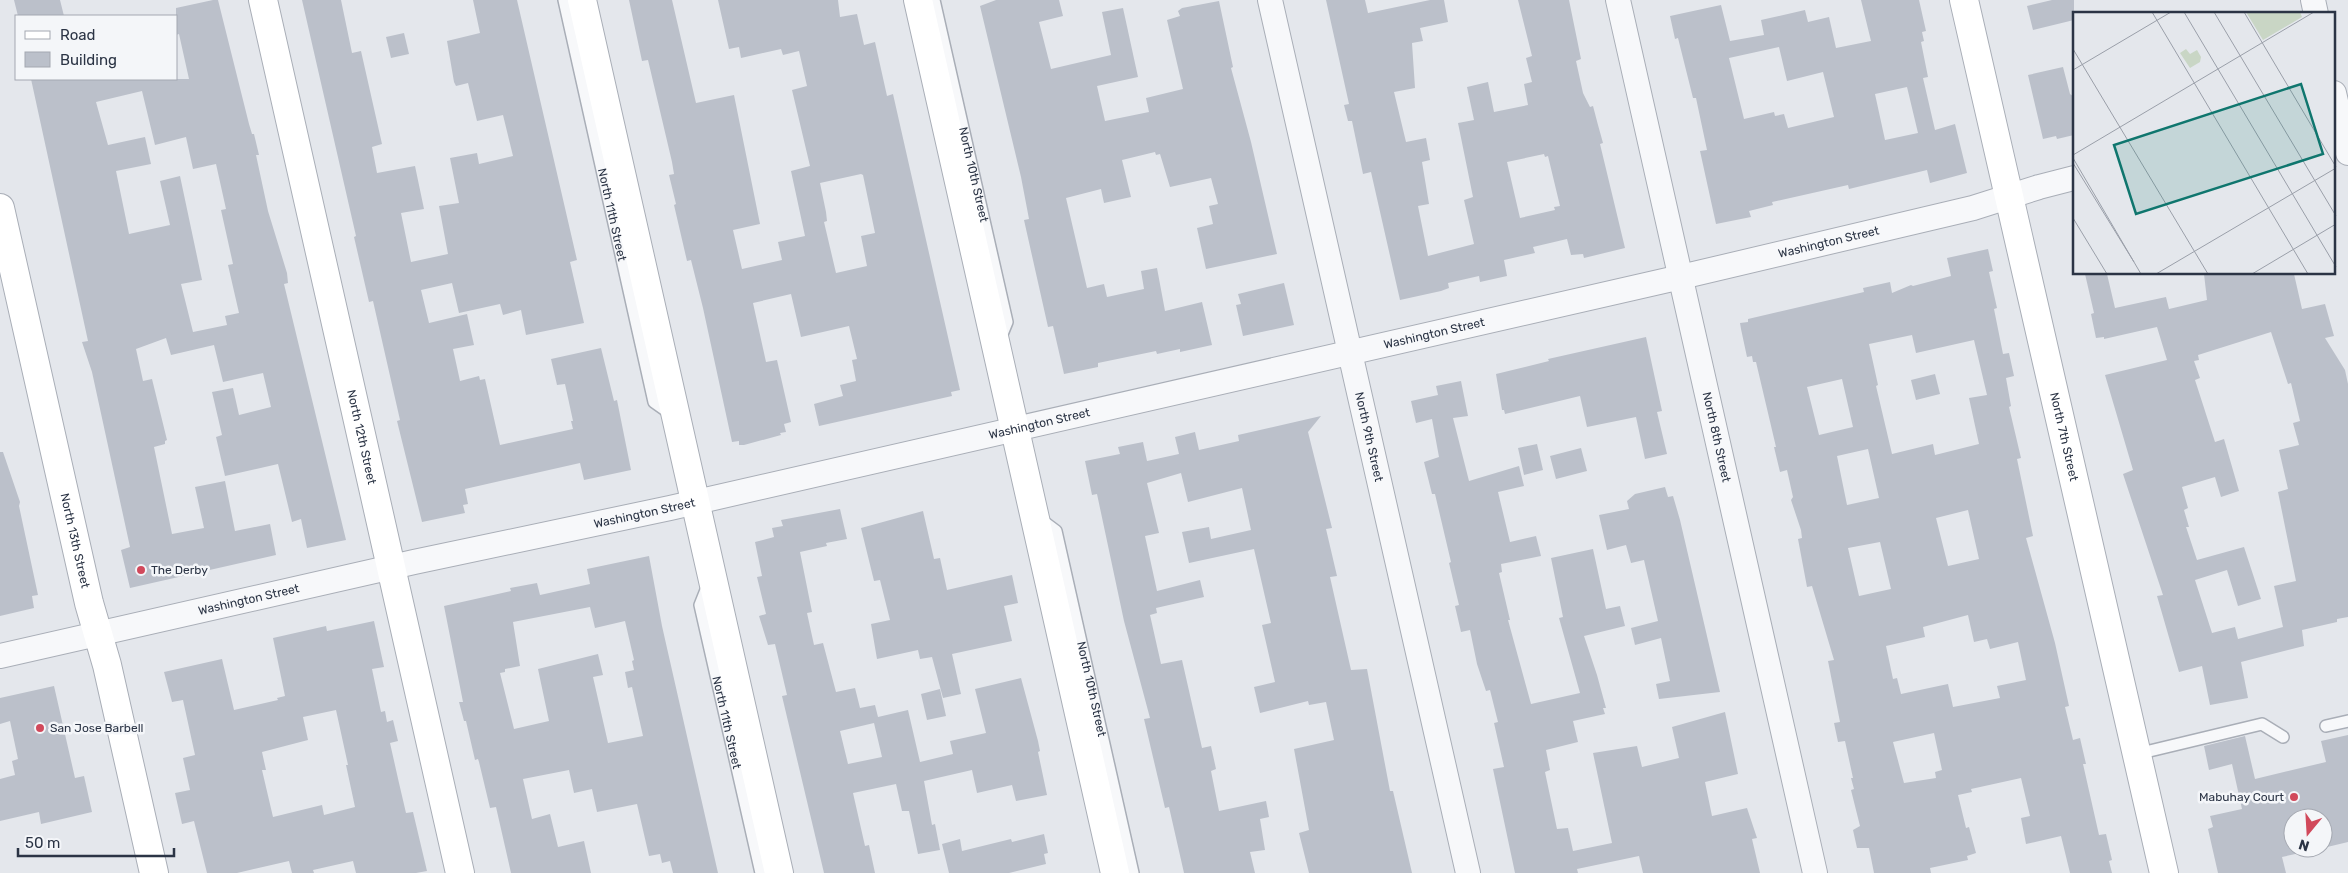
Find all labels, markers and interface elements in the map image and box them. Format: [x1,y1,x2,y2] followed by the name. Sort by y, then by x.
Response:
[2073,12,2336,275] inset map
[15,15,178,80] legend
[60,26,96,44] text: Road
[60,51,117,69] text: Building
[956,126,991,224] street label: North 10th Street
[595,167,629,263] street label: North 11th Street
[1777,223,1881,261] street label: Washington Street
[1382,315,1486,352] street label: Washington Street
[344,388,379,486] street label: North 12th Street
[1352,391,1386,483] street label: North 9th Street
[1700,391,1734,484] street label: North 8th Street
[2047,391,2081,483] street label: North 7th Street
[987,405,1092,442] street label: Washington Street
[57,492,92,590] street label: North 13th Street
[592,495,697,531] street label: Washington Street
[151,563,208,577] place label: The Derby
[135,564,147,576] marker: The Derby
[197,581,301,618] street label: Washington Street
[1074,640,1109,738] street label: North 10th Street
[709,675,744,770] street label: North 11th Street
[50,721,144,735] place label: San Jose Barbell
[34,722,46,734] marker: San Jose Barbell
[2199,790,2284,804] place label: Mabuhay Court
[2288,791,2300,803] marker: Mabuhay Court
[2283,808,2333,858] north arrow
[18,826,174,858] scale bar
[25,834,60,852] text: 50 m
[2297,835,2312,855] text: N

